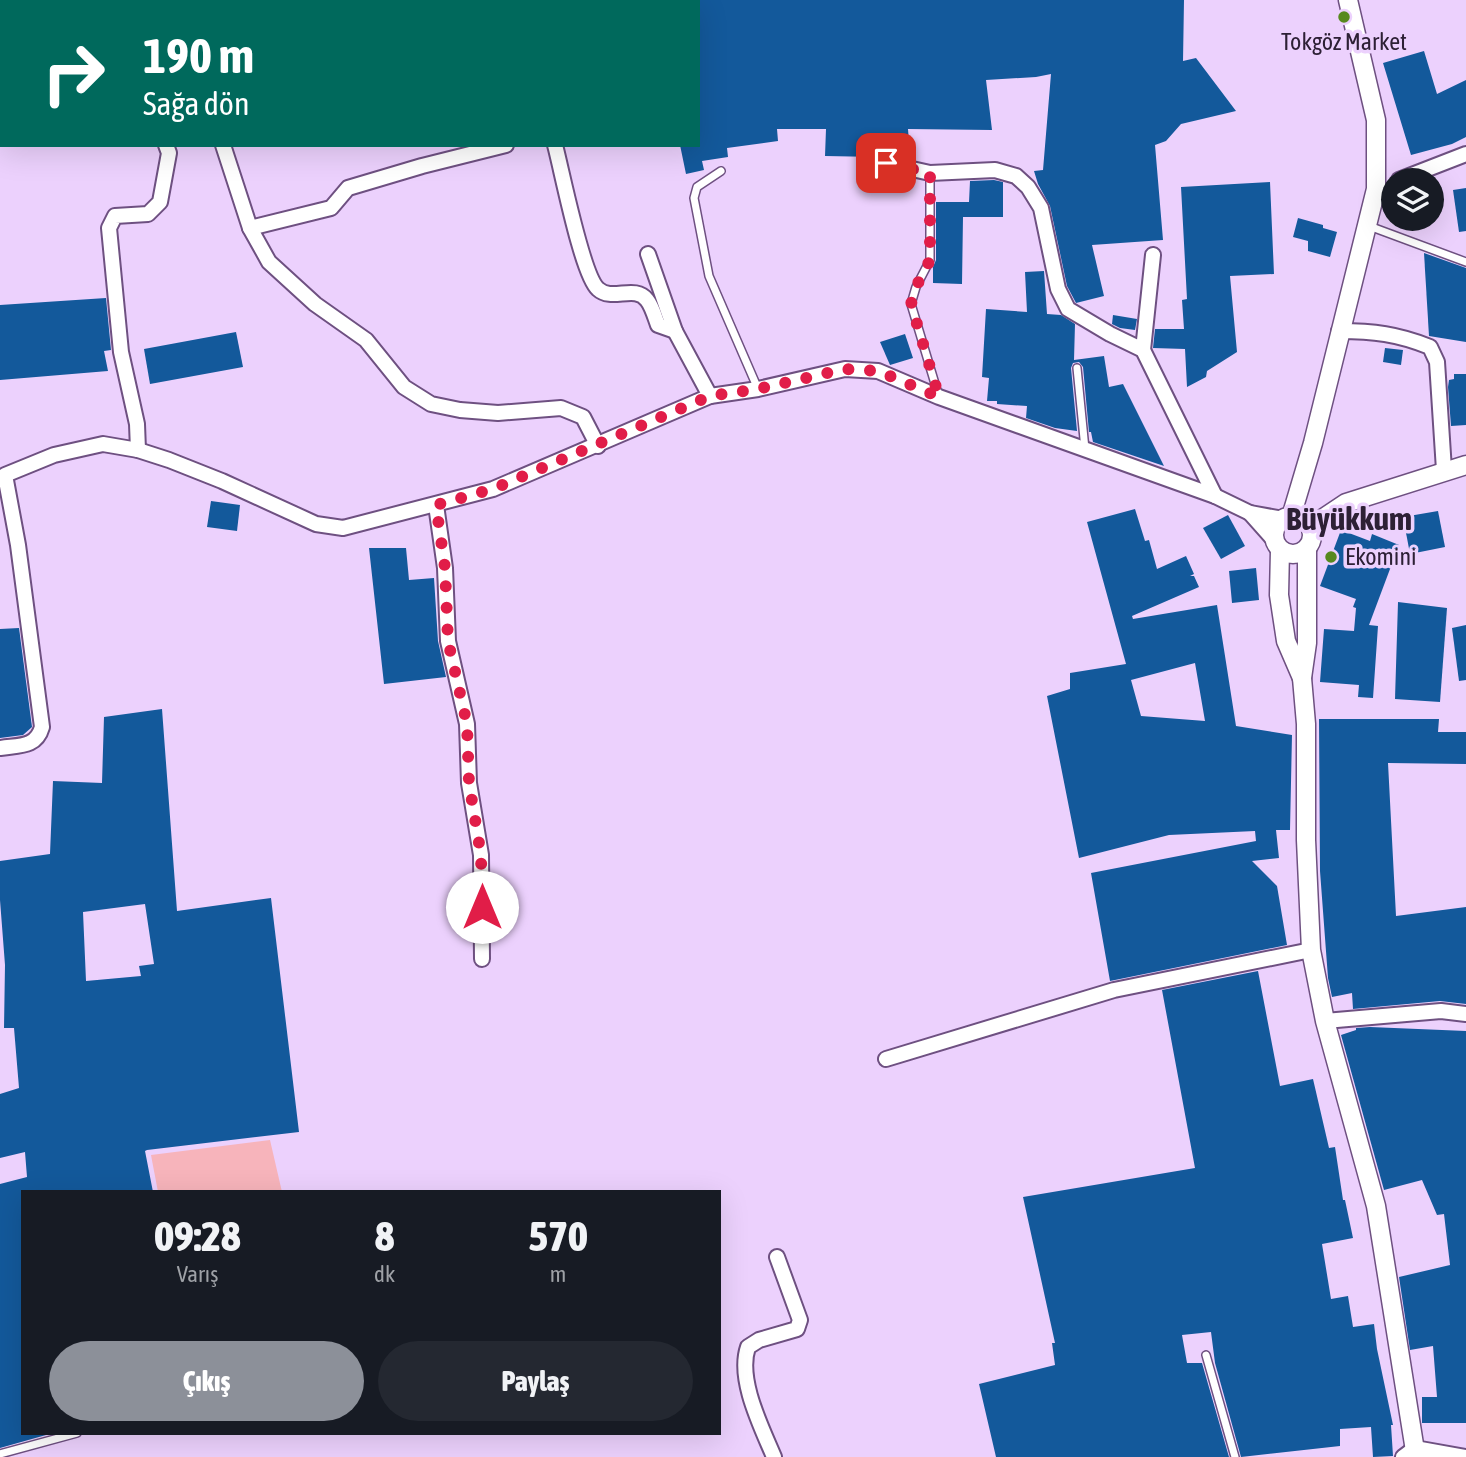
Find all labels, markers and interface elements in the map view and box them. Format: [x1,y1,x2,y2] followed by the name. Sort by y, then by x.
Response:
[1336,9,1352,25] marker: Tokgöz Market
[143,27,254,83] text: 190 m
[28,28,119,119] icon: right
[1281,28,1407,55] place label: Tokgöz Market
[143,85,249,122] text: Sağa dön
[856,133,916,193] pin
[867,144,905,182] icon: arrive
[1381,168,1444,231] map controls
[1381,168,1444,231] button: layers
[1286,500,1412,537] district label: Büyükkum
[1345,543,1417,570] place label: Ekomini
[1323,549,1339,565] marker: Ekomini
[445,870,519,944] position arrow
[154,1212,241,1260] text: 09:28
[375,1212,394,1260] text: 8
[528,1212,588,1260] text: 570
[177,1261,218,1287] text: Varış
[374,1261,395,1287] text: dk
[550,1261,566,1287] text: m
[49,1341,364,1421] button: Çıkış
[378,1341,693,1421] button: Paylaş

